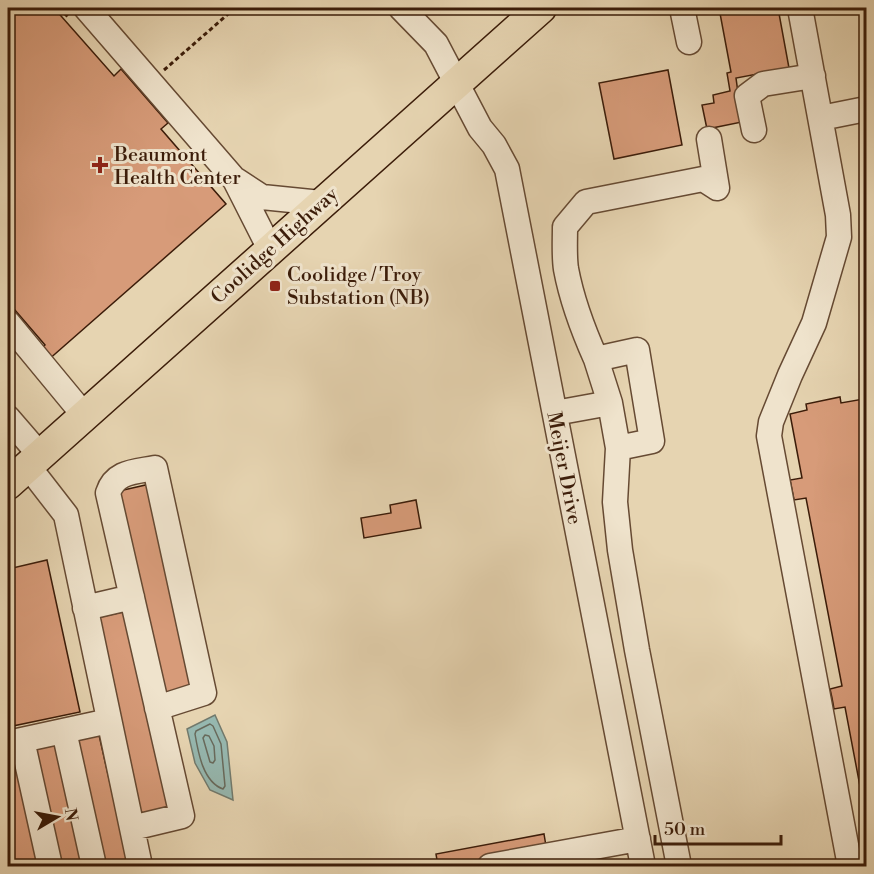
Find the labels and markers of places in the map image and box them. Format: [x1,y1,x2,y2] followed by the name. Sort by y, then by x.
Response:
[113,143,241,191] place label: Beaumont Health Center
[91,156,109,174] marker: Beaumont Health Center
[287,263,430,311] place label: Coolidge / Troy Substation (NB)
[268,279,282,293] marker: Coolidge / Troy Substation (NB)

